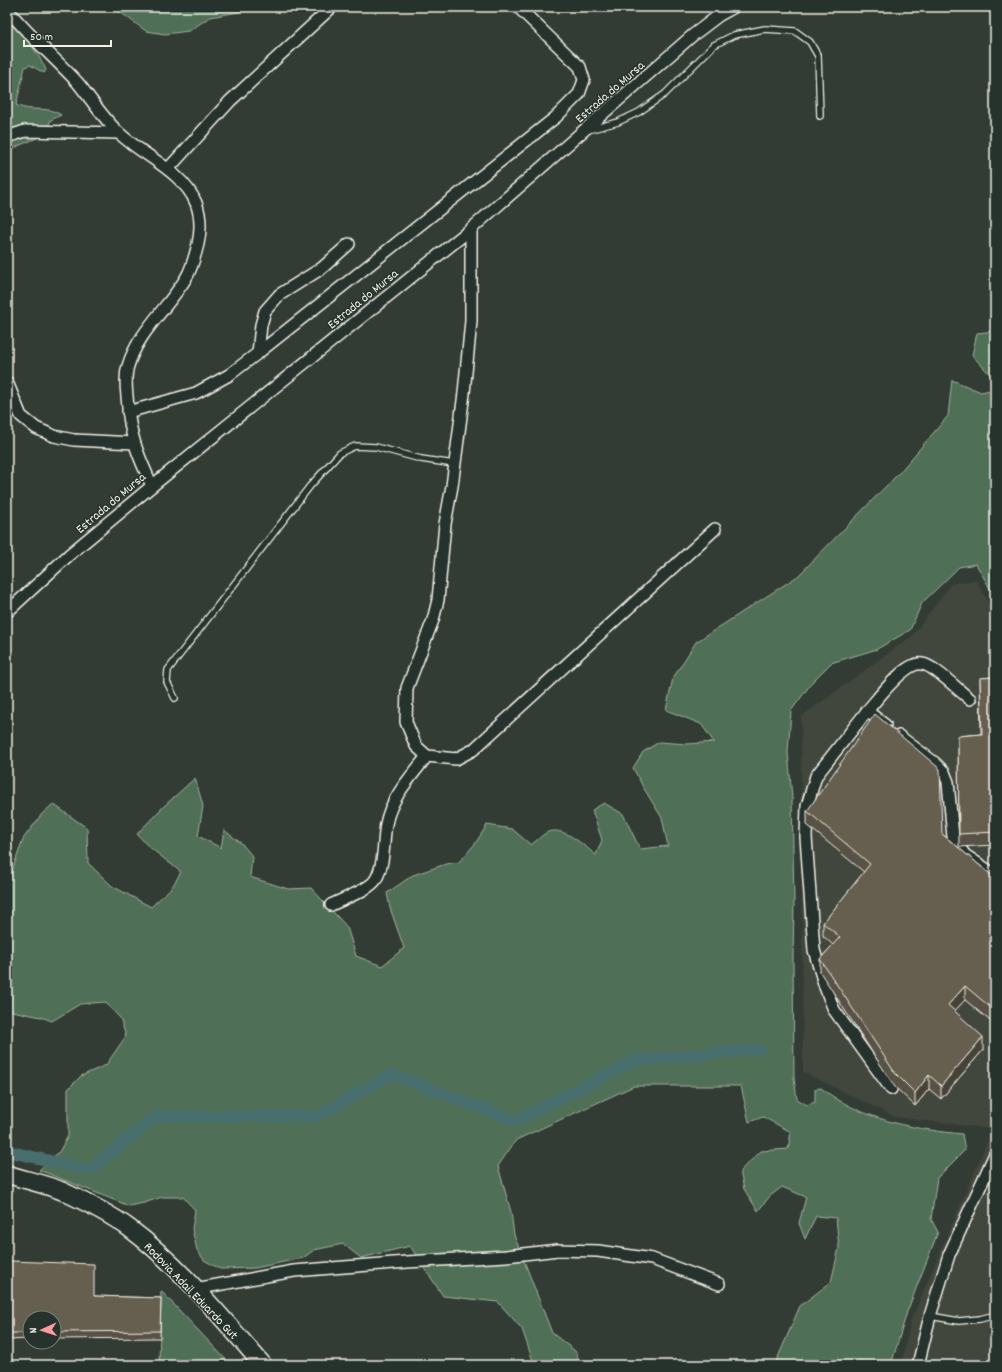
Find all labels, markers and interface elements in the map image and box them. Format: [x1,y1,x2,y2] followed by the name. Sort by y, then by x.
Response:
[24,22,111,48] scale bar
[30,29,53,46] text: 50 m
[572,57,650,129] street label: Estrada do Mursa
[324,265,404,335] street label: Estrada do Mursa
[72,468,152,539] street label: Estrada do Mursa
[139,1239,242,1345] street label: Rodovia Adail Eduardo Gut
[22,1310,62,1350] north arrow
[26,1327,42,1334] text: N

